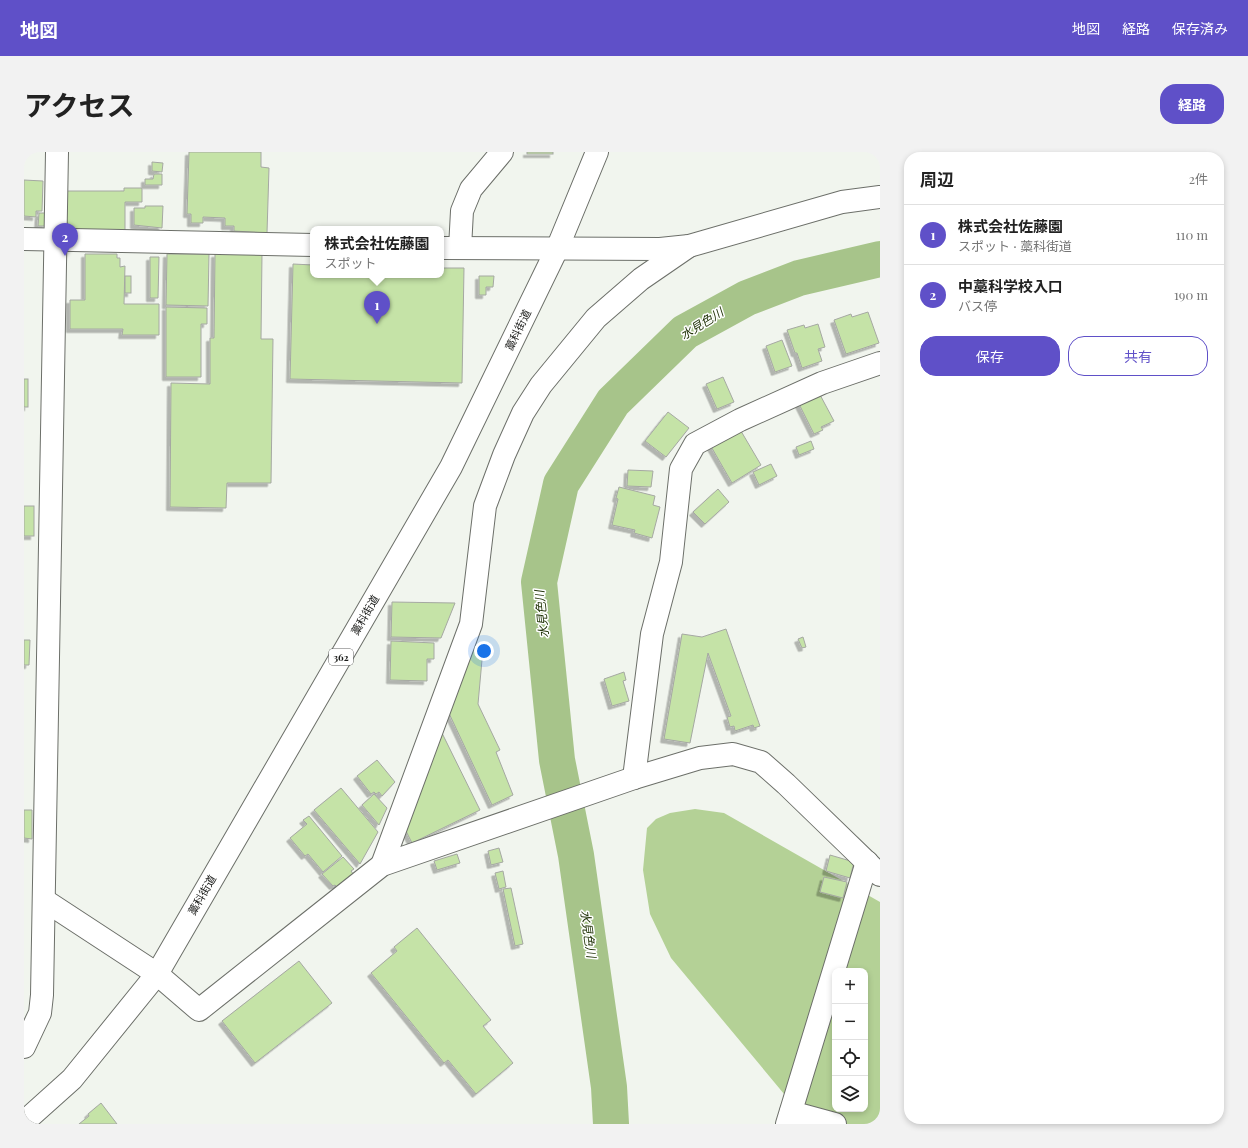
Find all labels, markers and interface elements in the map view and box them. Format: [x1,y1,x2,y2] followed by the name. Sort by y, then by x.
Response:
[20,16,58,42] text: 地図
[1072,19,1100,38] text: 地図
[1122,19,1150,38] text: 経路
[1172,19,1228,38] text: 保存済み
[1160,84,1224,124] button: 経路
[24,86,135,123] text: アクセス
[920,168,954,190] text: 周辺
[1189,170,1208,187] text: 2件
[958,216,1063,236] text: 株式会社佐藤園
[52,223,78,256] pin: 2
[310,226,444,278] popup
[931,226,935,243] text: 1
[1176,226,1208,243] text: 110 m
[324,233,430,253] text: 株式会社佐藤園
[958,237,1072,254] text: スポット · 藁科街道
[324,254,377,271] text: スポット
[958,276,1063,296] text: 中藁科学校入口
[930,286,936,303] text: 2
[1174,286,1208,303] text: 190 m
[364,291,390,324] pin: 1
[958,297,997,314] text: バス停
[677,303,728,343] water label: 水見色川
[501,307,534,353] street label: 藁科街道
[920,336,1060,376] button: 保存
[1068,336,1208,376] button: 共有
[530,587,551,639] water label: 水見色川
[347,592,382,638] street label: 藁科街道
[474,641,494,661] your location
[329,649,353,665] road number: 362
[184,872,219,918] street label: 藁科街道
[578,909,601,961] water label: 水見色川
[832,968,868,1112] map controls
[832,968,868,1004] button: +
[832,1004,868,1040] button: −
[832,1040,868,1076] button: locate
[832,1076,868,1112] button: layers

